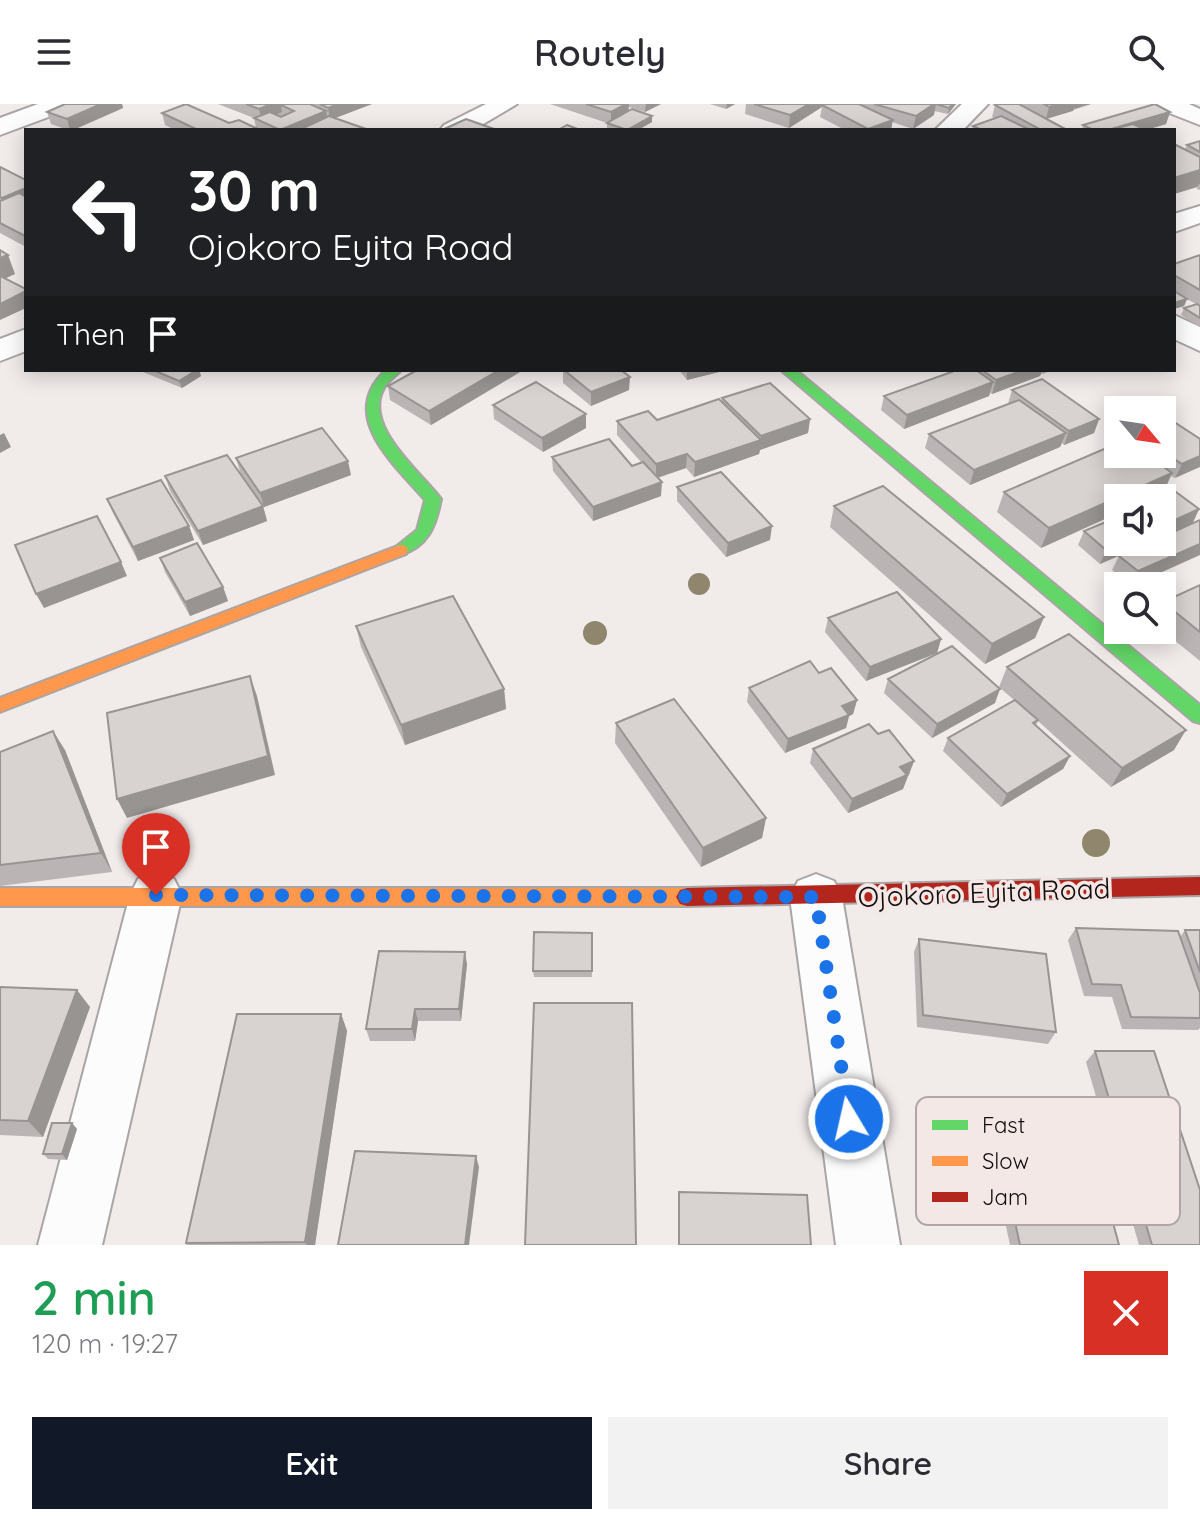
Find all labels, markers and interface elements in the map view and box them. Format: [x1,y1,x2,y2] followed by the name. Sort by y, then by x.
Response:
[32,30,76,74] icon: menu
[534,30,666,75] text: Routely
[1124,30,1168,74] icon: search
[188,155,320,225] text: 30 m
[56,160,160,264] icon: left
[188,224,513,269] text: Ojokoro Eyita Road
[141,312,185,356] icon: arrive
[56,315,125,353] text: Then
[1104,396,1176,468] north arrow
[1104,396,1176,644] map controls
[1104,484,1176,556] button: sound
[1104,572,1176,644] button: search
[122,813,190,895] pin
[134,825,178,869] icon: arrive
[857,870,1111,914] street label: Ojokoro Eyita Road
[807,1077,891,1161] position arrow
[916,1097,1180,1225] legend
[982,1111,1025,1139] text: Fast
[982,1147,1029,1175] text: Slow
[982,1183,1028,1211] text: Jam
[32,1267,156,1327] text: 2 min
[1084,1271,1168,1355] button: close
[32,1327,178,1360] text: 120 m · 19:27
[32,1417,592,1509] button: Exit
[608,1417,1168,1509] button: Share

